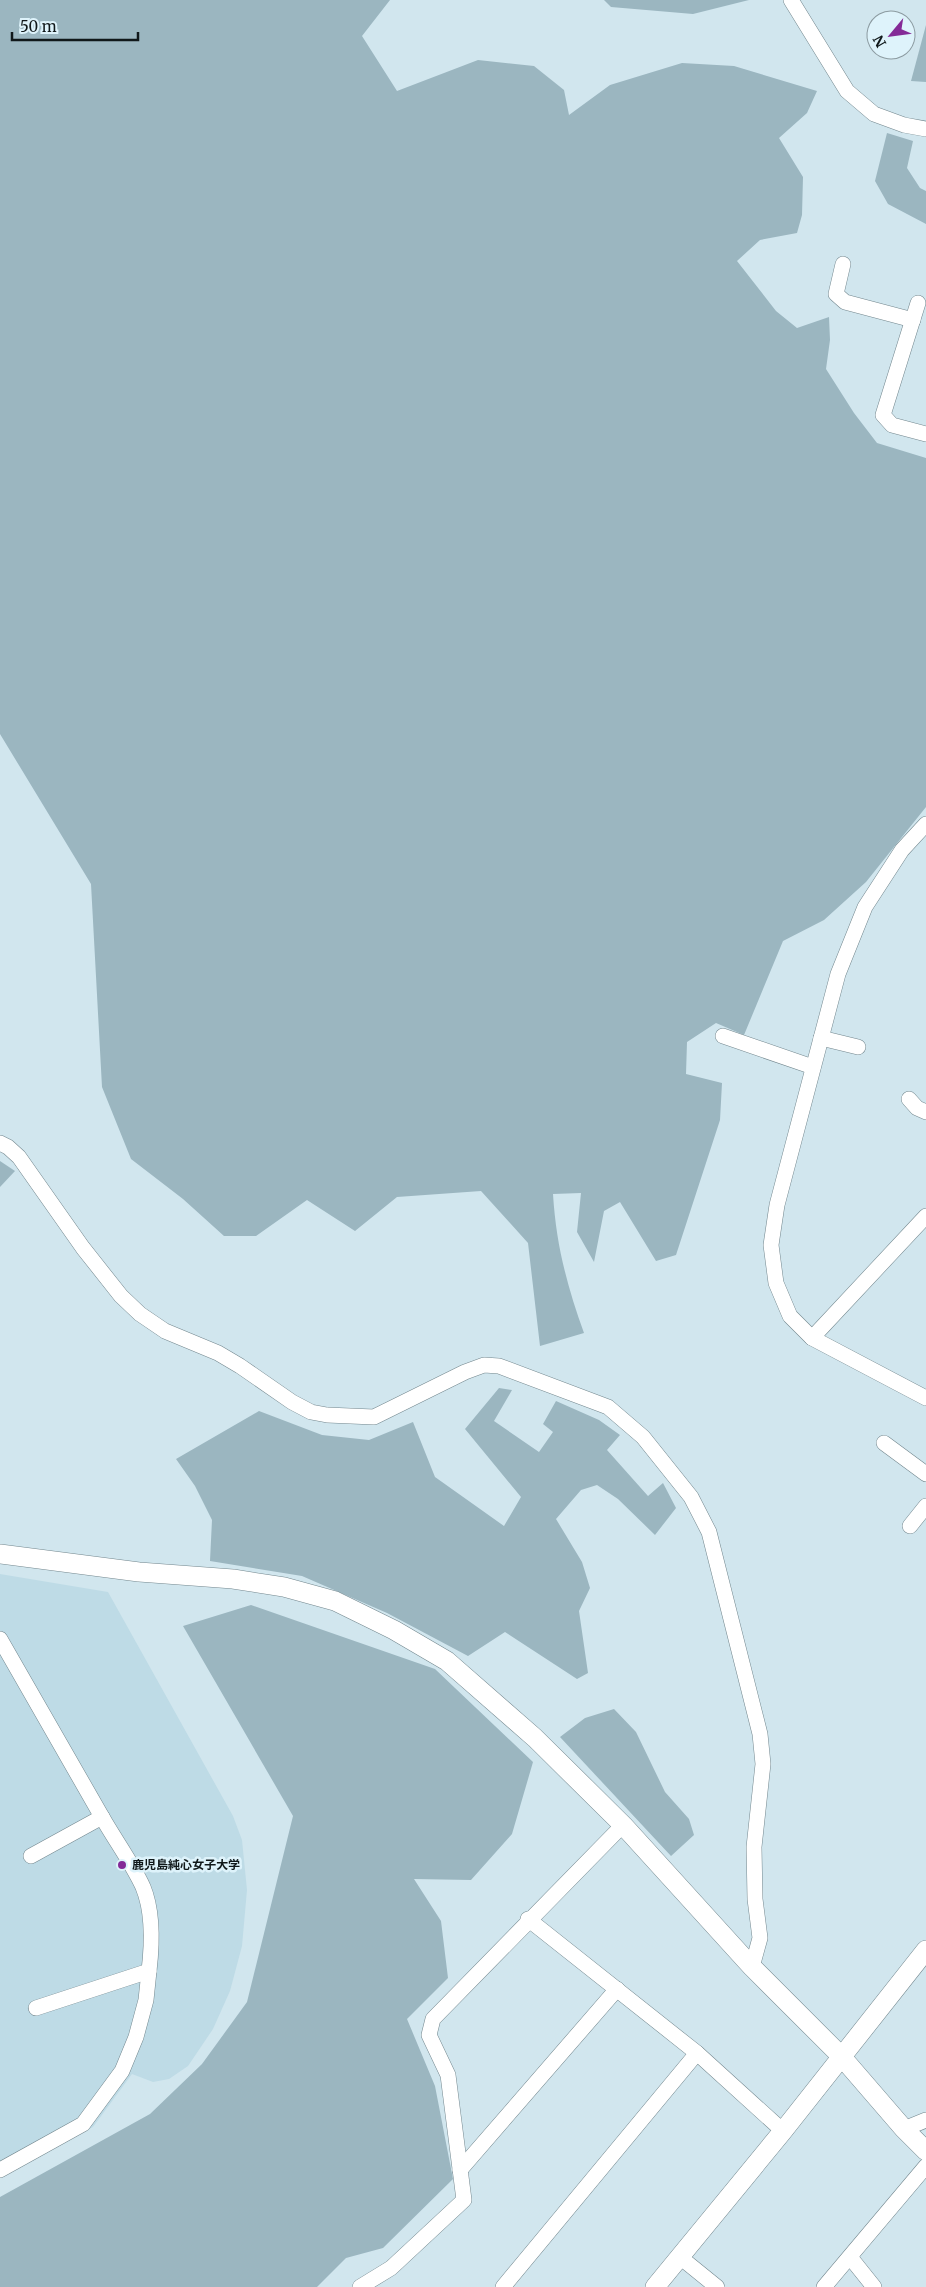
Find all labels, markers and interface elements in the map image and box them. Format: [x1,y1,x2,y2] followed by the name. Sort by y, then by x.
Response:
[12,10,139,42] scale bar
[866,10,916,60] north arrow
[20,17,57,36] text: 50 m
[869,32,890,51] text: N
[132,1857,240,1872] place label: 鹿児島純心女子大学
[116,1859,128,1871] marker: 鹿児島純心女子大学

